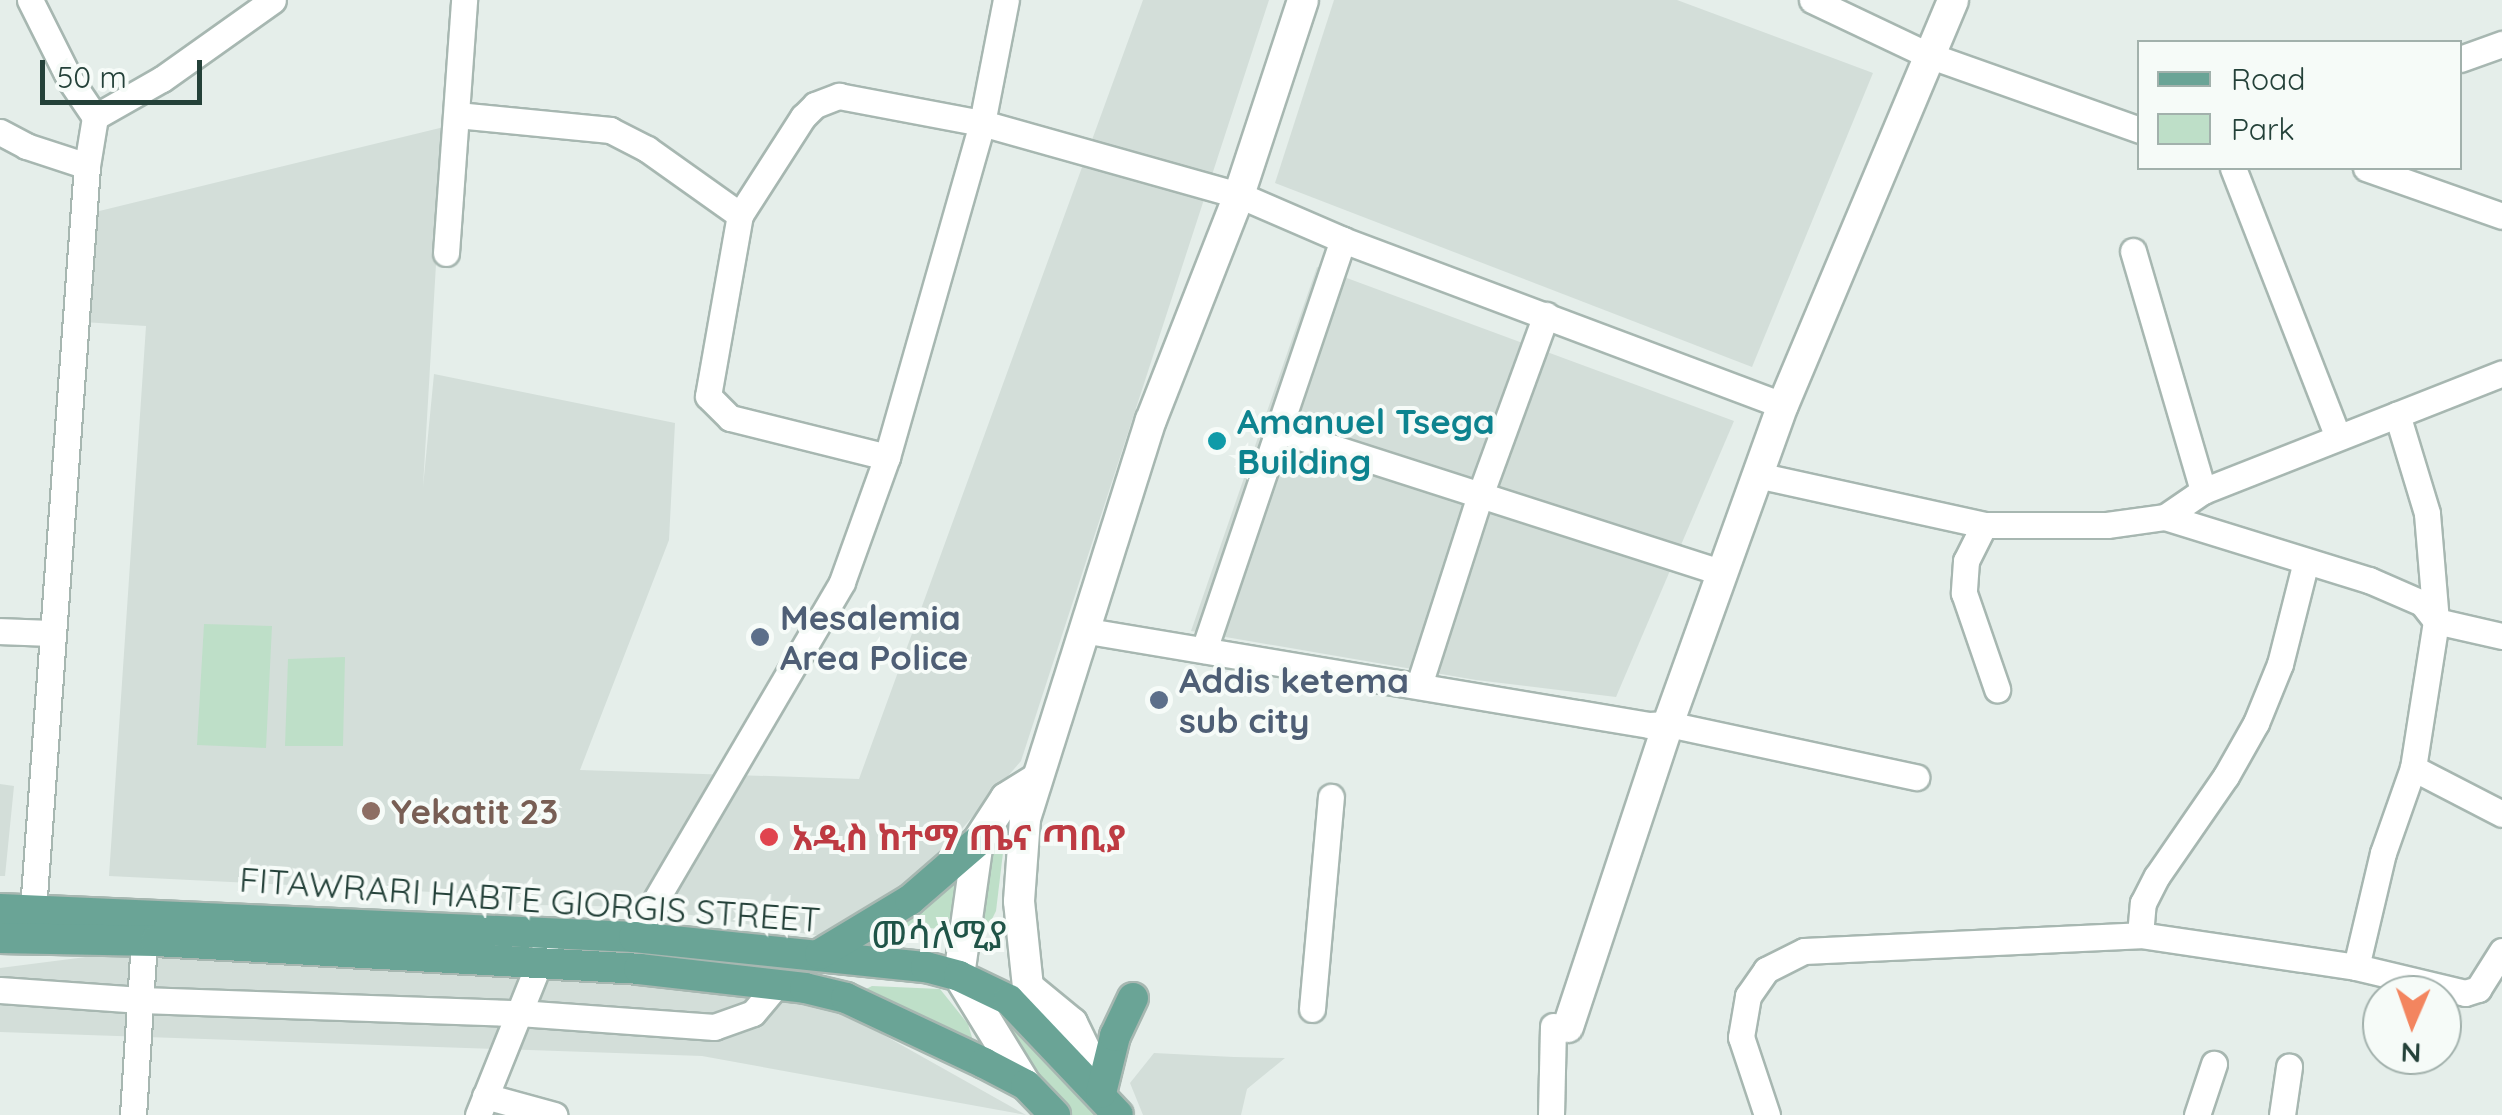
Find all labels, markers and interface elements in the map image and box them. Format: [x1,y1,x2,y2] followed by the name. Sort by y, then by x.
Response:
[45,40,208,102] scale bar
[2137,40,2462,170] legend
[57,58,127,96] text: 50 m
[2231,60,2305,98] text: Road
[2231,110,2295,148] text: Park
[1237,400,1495,482] place label: Amanuel Tsega Building
[1206,430,1228,452] marker: Amanuel Tsega Building
[780,596,969,678] place label: Mesalemia Area Police
[749,626,771,648] marker: Mesalemia Area Police
[1179,659,1409,741] place label: Addis ketema sub city
[1148,689,1170,711] marker: Addis ketema sub city
[391,790,558,832] place label: Yekatit 23
[360,800,382,822] marker: Yekatit 23
[792,816,1126,858] place label: አዲስ ከተማ ጤና ጣቢያ
[756,824,782,850] marker: አዲስ ከተማ ጤና ጣቢያ
[238,858,822,940] street label: FITAWRARI HABTE GIORGIS STREET
[871,912,1007,958] district label: መሳለሚያ
[2362,975,2462,1075] north arrow
[2400,1036,2422,1071] text: N

